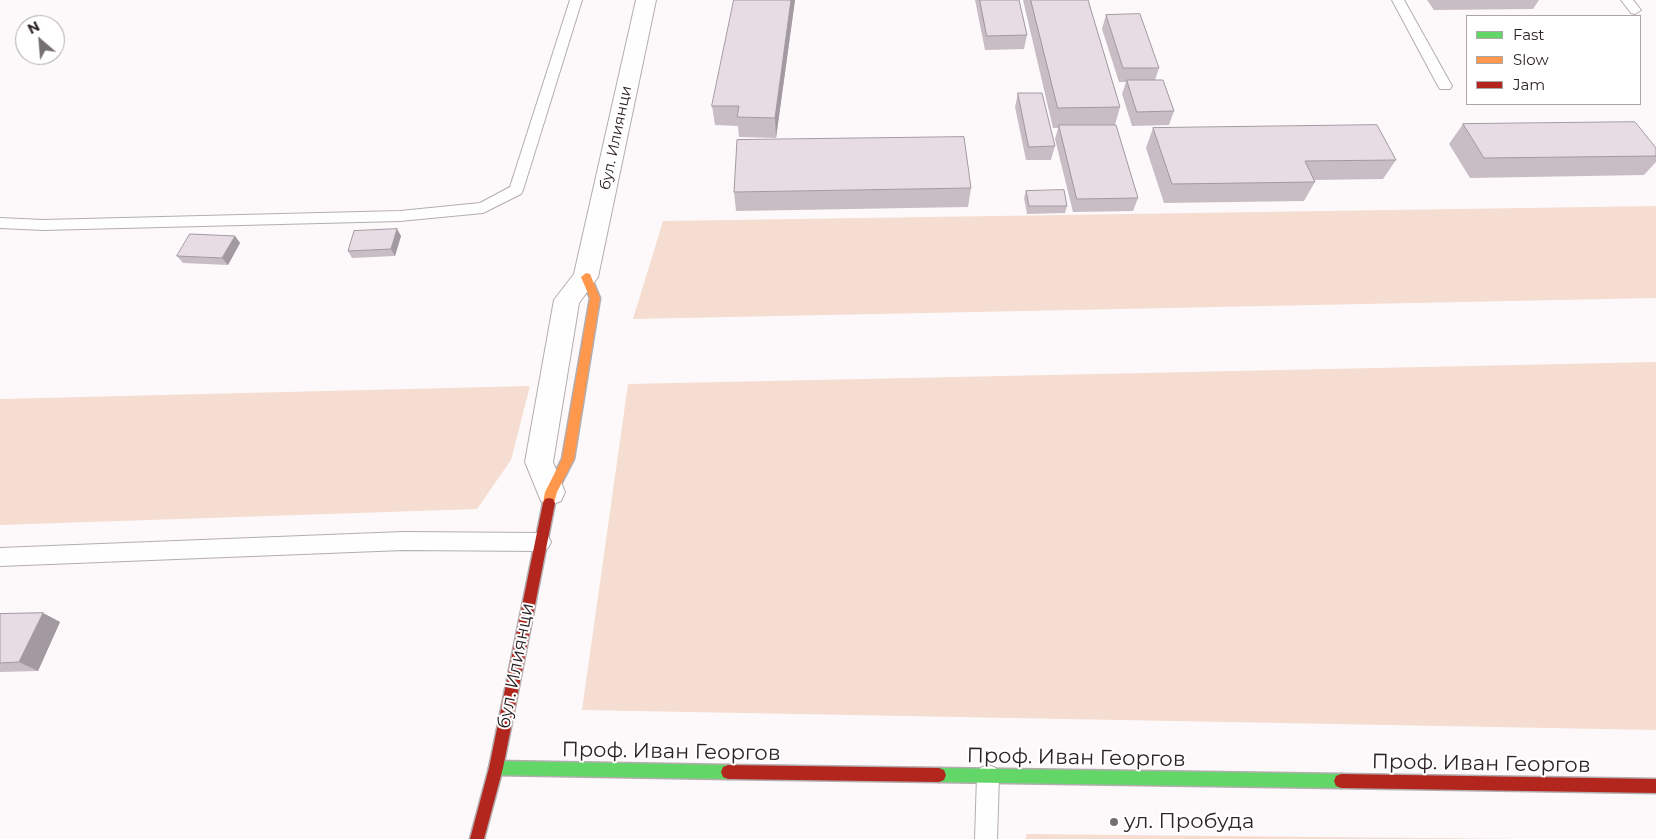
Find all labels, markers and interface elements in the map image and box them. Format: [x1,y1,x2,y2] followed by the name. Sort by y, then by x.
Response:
[15,15,65,65] north arrow
[1466,15,1641,105] legend
[25,17,43,38] text: N
[1513,25,1544,44] text: Fast
[1513,50,1549,69] text: Slow
[1513,75,1545,94] text: Jam
[596,84,636,192] street label: бул. Илиянци
[493,601,539,731] street label: бул. Илиянци
[561,737,781,767] street label: Проф. Иван Георгов
[966,743,1186,773] street label: Проф. Иван Георгов
[1371,749,1591,779] street label: Проф. Иван Георгов
[1124,809,1254,835] place label: ул. Пробуда
[1108,816,1120,828] marker: ул. Пробуда

